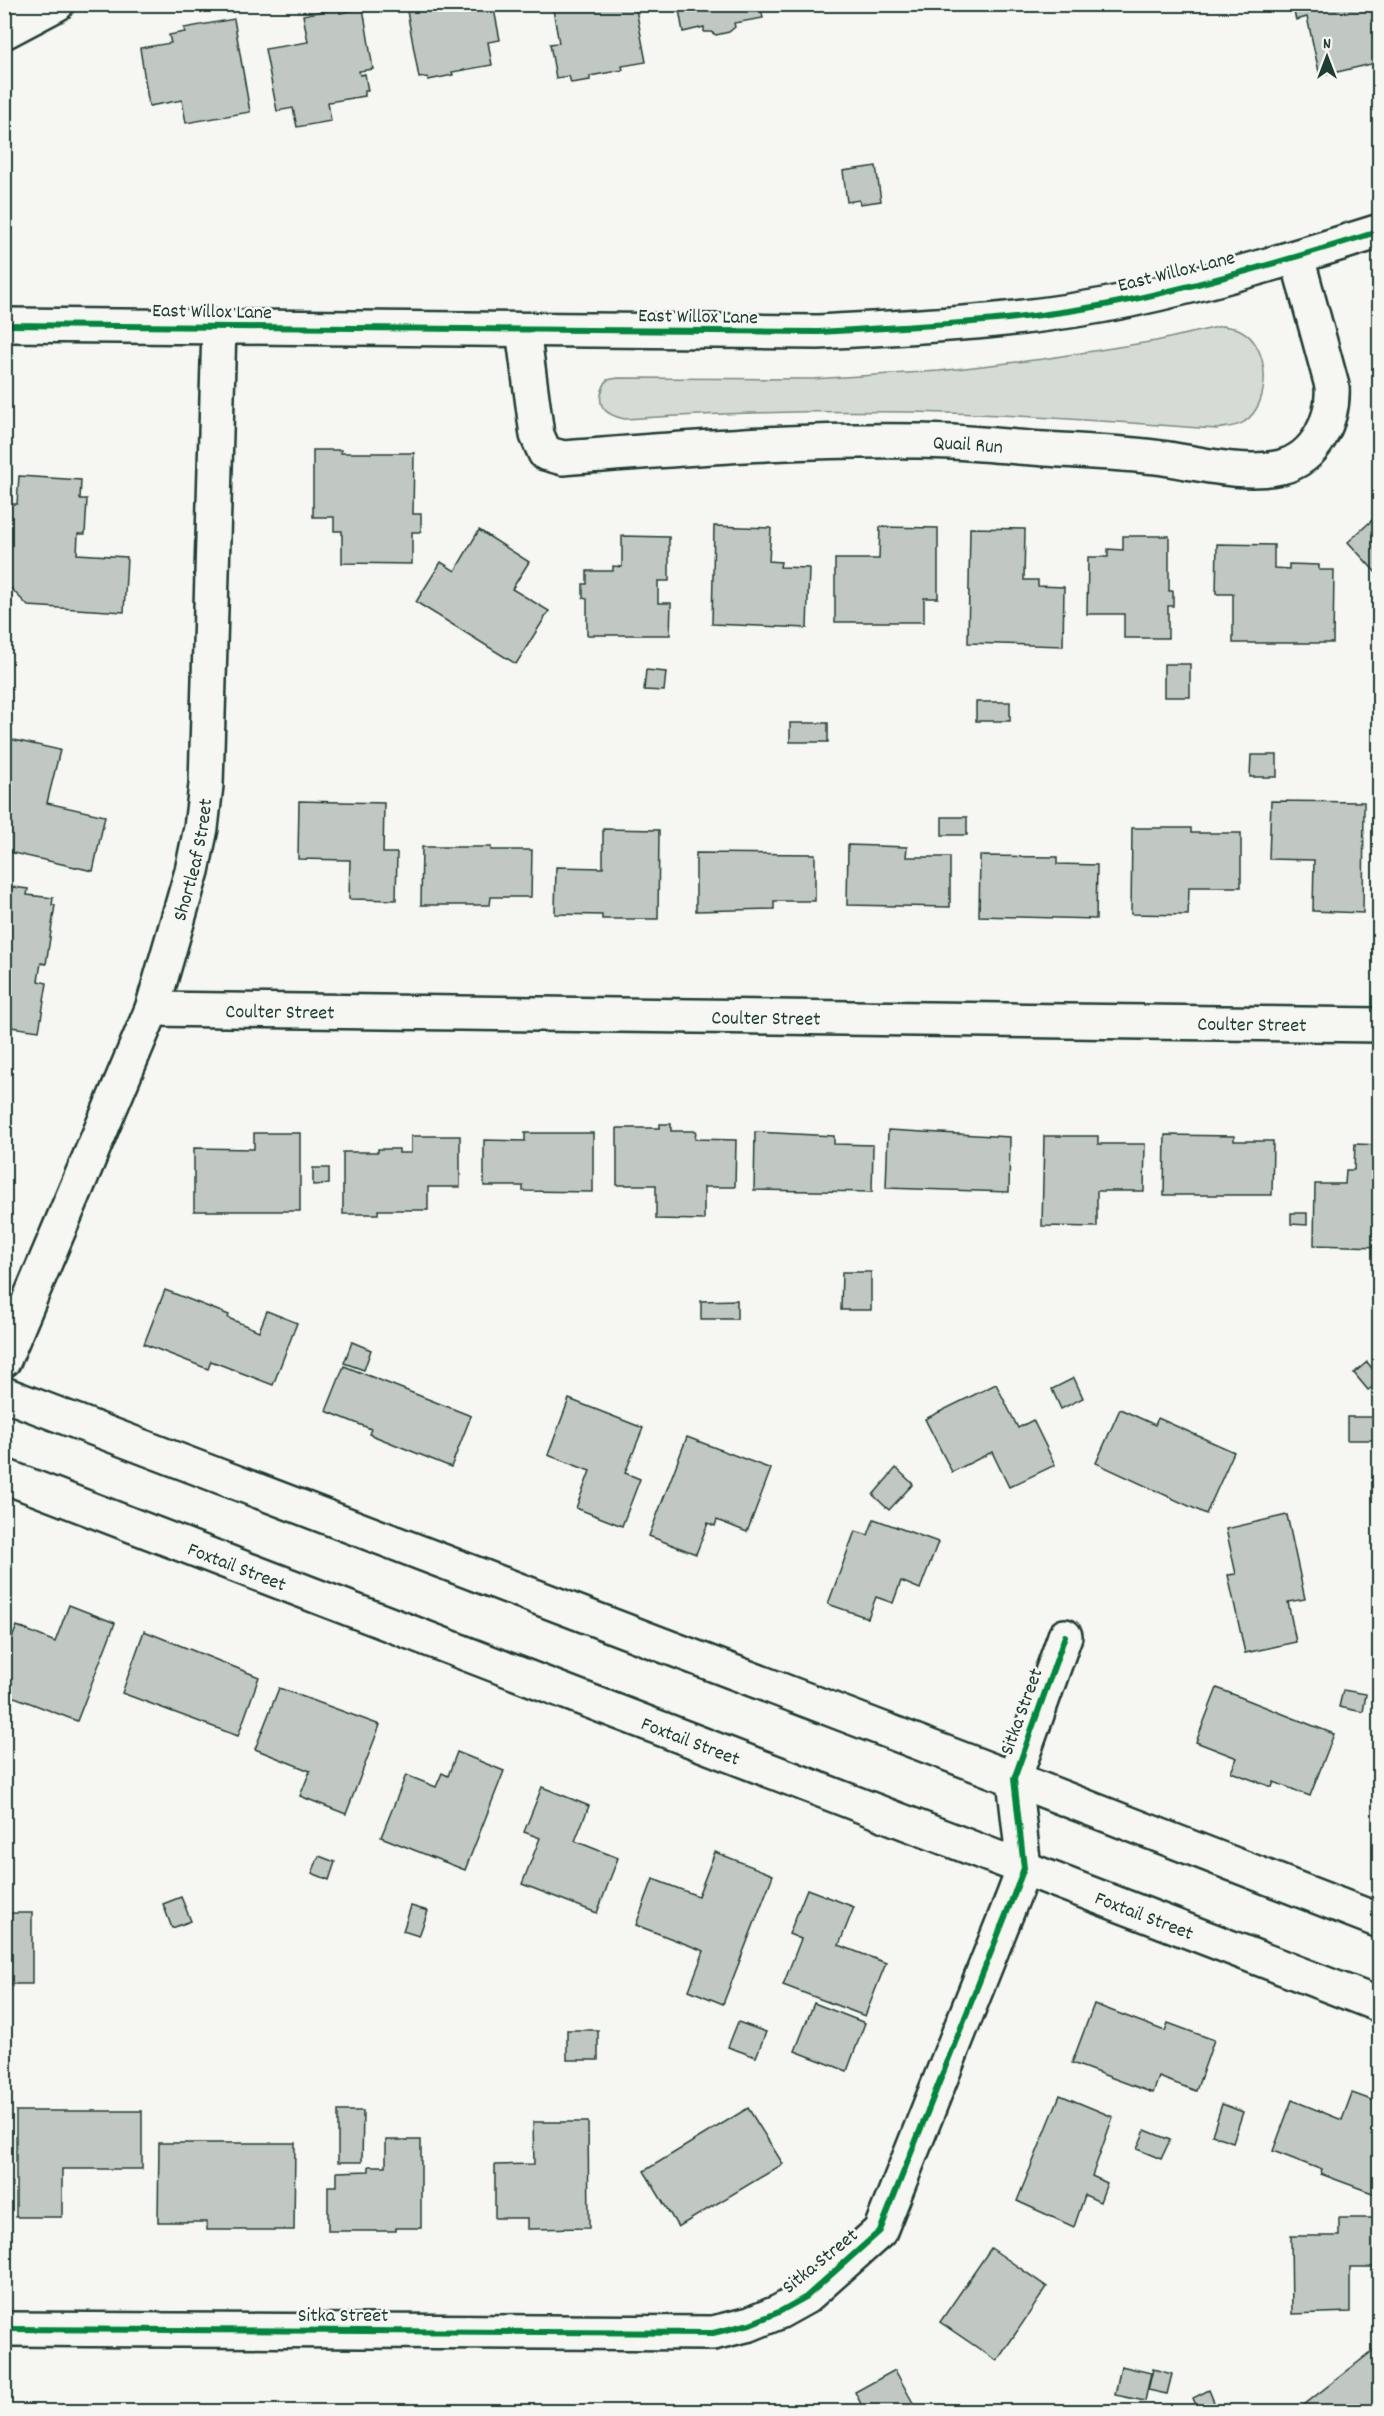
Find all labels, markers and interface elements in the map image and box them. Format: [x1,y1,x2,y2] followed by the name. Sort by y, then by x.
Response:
[1297,27,1357,87] north arrow
[1323,33,1331,56] text: N
[1115,245,1239,301] street label: East Willox Lane
[152,298,272,328] street label: East Willox Lane
[638,303,758,333] street label: East Willox Lane
[932,430,1004,463] street label: Quail Run
[167,797,221,925] street label: Shortleaf Street
[225,999,335,1028] street label: Coulter Street
[711,1005,821,1035] street label: Coulter Street
[1197,1012,1307,1041] street label: Coulter Street
[183,1537,290,1600] street label: Foxtail Street
[994,1665,1051,1759] street label: Sitka Street
[636,1711,743,1775] street label: Foxtail Street
[1090,1886,1197,1949] street label: Foxtail Street
[777,2223,865,2302] street label: Sitka Street
[298,2303,388,2331] street label: Sitka Street

